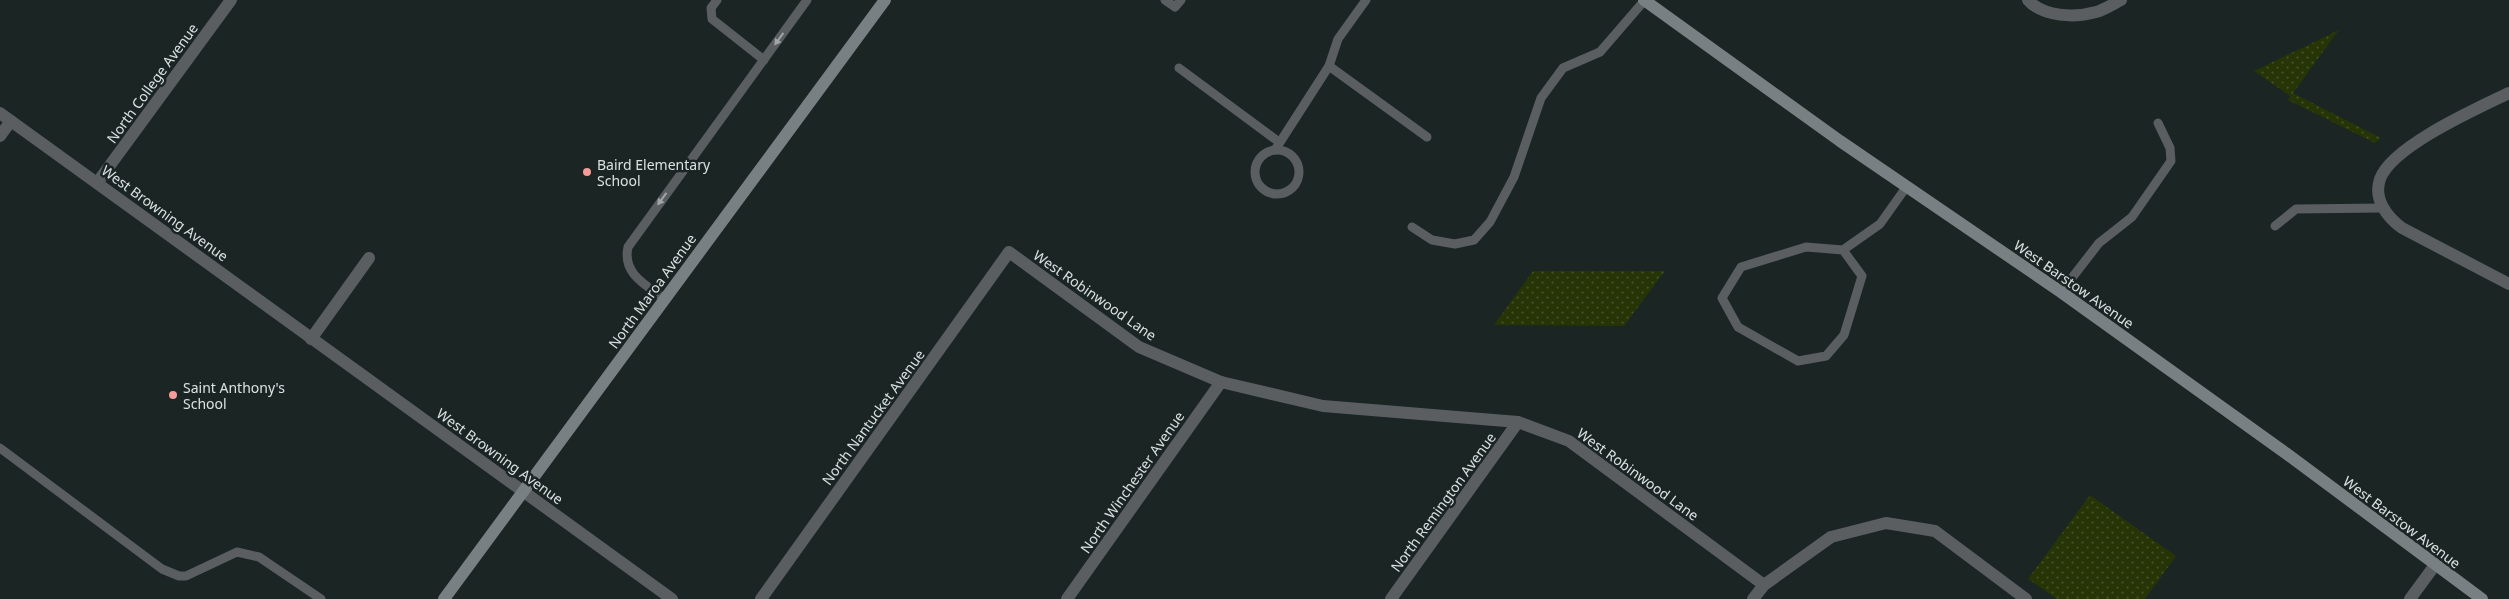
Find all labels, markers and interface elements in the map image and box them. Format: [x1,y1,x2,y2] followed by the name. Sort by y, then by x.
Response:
[102,19,202,147] street label: North College Avenue
[773,32,784,45] one-way arrow
[597,155,711,190] place label: Baird Elementary School
[98,161,232,265] street label: West Browning Avenue
[581,166,593,178] marker: Baird Elementary School
[657,192,668,205] one-way arrow
[604,230,700,352] street label: North Maroa Avenue
[2010,235,2138,333] street label: West Barstow Avenue
[1030,245,1160,345] street label: West Robinwood Lane
[817,345,929,489] street label: North Nantucket Avenue
[183,378,285,413] place label: Saint Anthony's School
[167,389,179,401] marker: Saint Anthony's School
[433,404,567,508] street label: West Browning Avenue
[1076,407,1188,557] street label: North Winchester Avenue
[1573,423,1703,525] street label: West Robinwood Lane
[1386,428,1500,575] street label: North Remington Avenue
[2339,472,2465,573] street label: West Barstow Avenue

